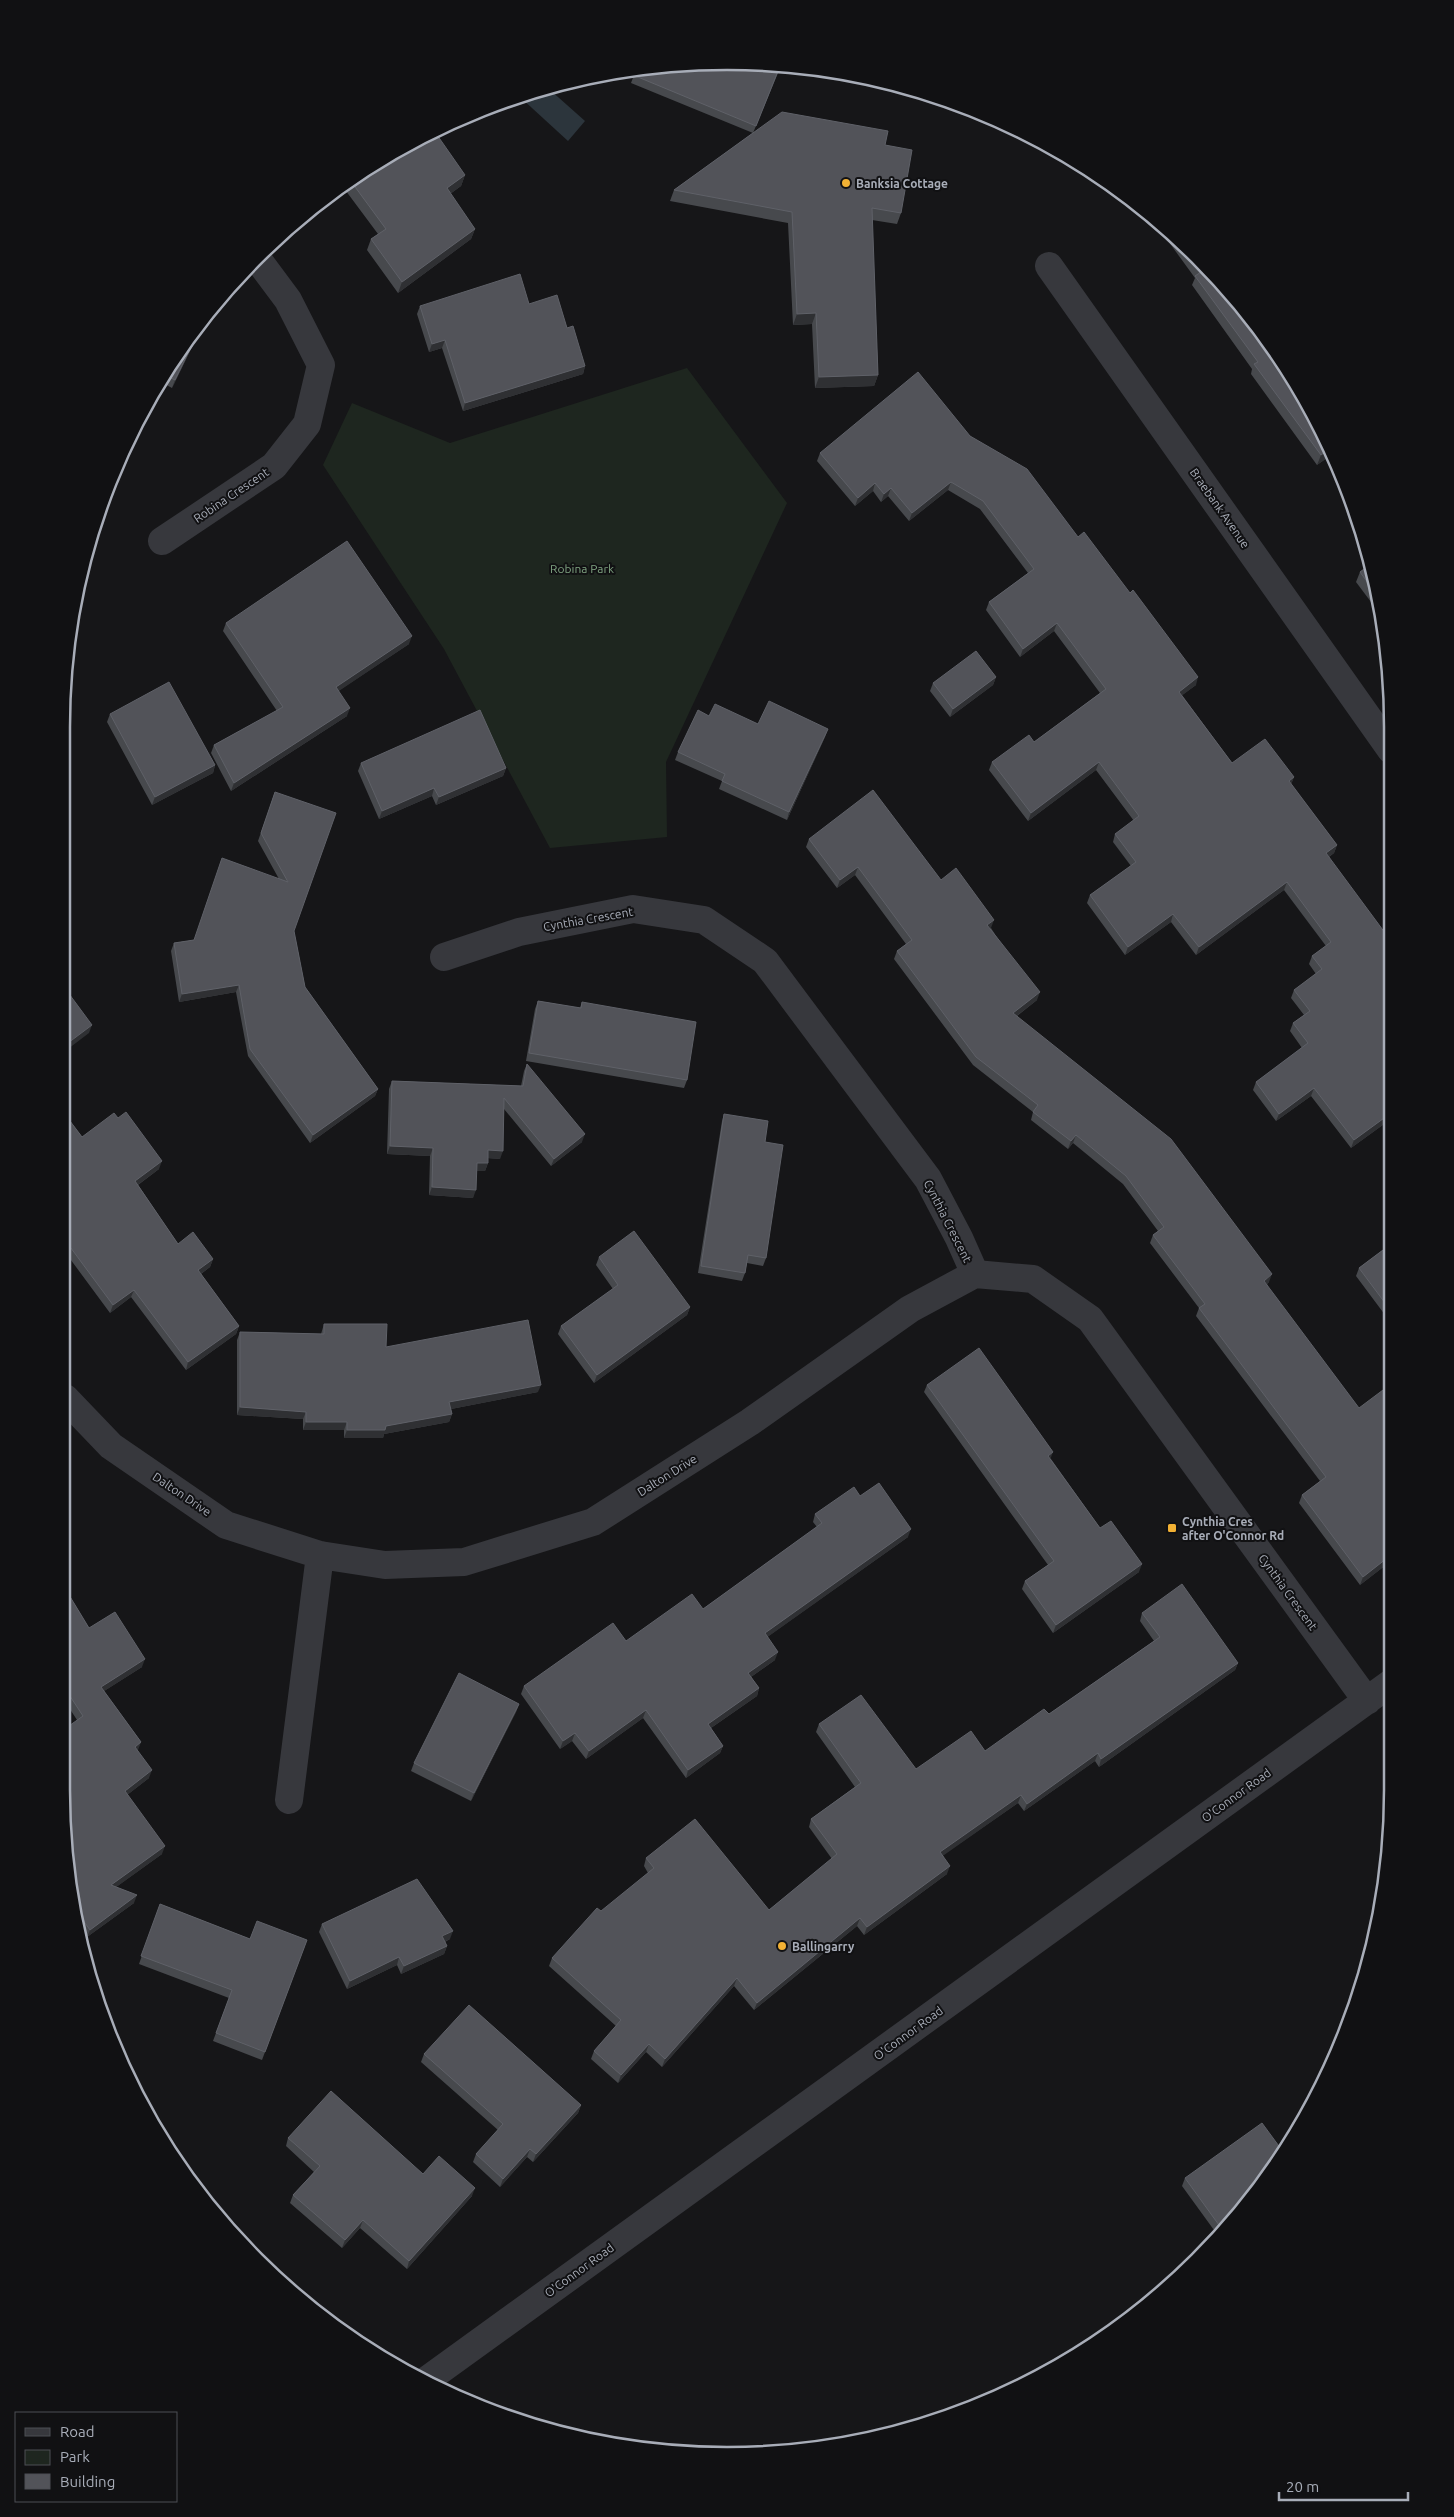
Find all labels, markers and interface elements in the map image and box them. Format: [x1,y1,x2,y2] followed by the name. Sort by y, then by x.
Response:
[840,177,852,189] marker: Banksia Cottage
[856,177,948,190] place label: Banksia Cottage
[191,465,271,525] street label: Robina Crescent
[1188,466,1252,550] street label: Braebank Avenue
[550,562,614,575] park label: Robina Park
[542,905,634,933] street label: Cynthia Crescent
[922,1178,975,1265] street label: Cynthia Crescent
[635,1452,699,1498] street label: Dalton Drive
[150,1470,214,1518] street label: Dalton Drive
[1182,1515,1284,1542] place label: Cynthia Cres after O'Connor Rd
[1166,1522,1178,1534] marker: Cynthia Cres after O'Connor Rd
[1256,1551,1320,1633] street label: Cynthia Crescent
[1199,1766,1273,1824] street label: O'Connor Road
[776,1940,788,1952] marker: Ballingarry
[792,1940,855,1953] place label: Ballingarry
[871,2004,945,2062] street label: O'Connor Road
[542,2241,616,2299] street label: O'Connor Road
[15,2412,178,2502] legend
[60,2423,95,2440] text: Road
[60,2448,90,2465] text: Park
[1279,2470,1408,2502] scale bar
[60,2473,115,2490] text: Building
[1286,2478,1319,2495] text: 20 m

